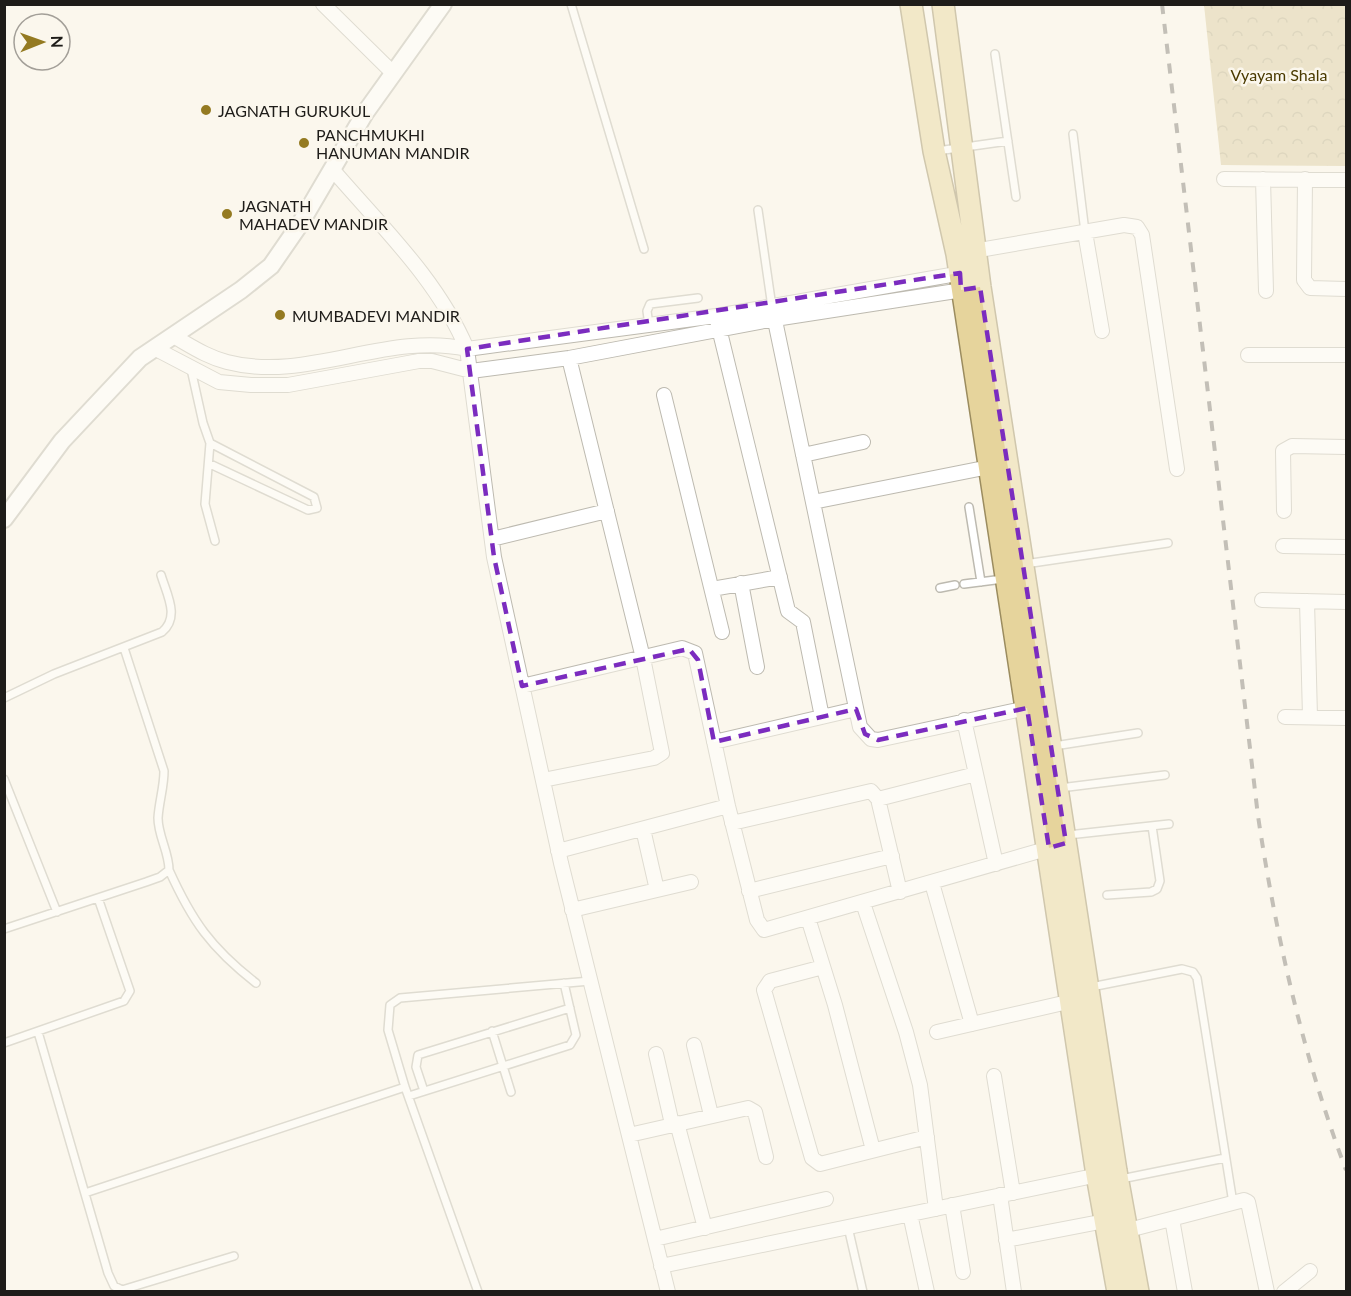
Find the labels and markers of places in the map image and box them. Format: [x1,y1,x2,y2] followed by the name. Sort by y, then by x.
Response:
[218,101,370,120] place label: JAGNATH GURUKUL
[199,103,213,117] marker: JAGNATH GURUKUL
[316,125,470,162] place label: PANCHMUKHI HANUMAN MANDIR
[297,136,311,150] marker: PANCHMUKHI HANUMAN MANDIR
[239,196,388,233] place label: JAGNATH MAHADEV MANDIR
[220,207,234,221] marker: JAGNATH MAHADEV MANDIR
[292,306,460,325] place label: MUMBADEVI MANDIR
[273,308,287,322] marker: MUMBADEVI MANDIR

